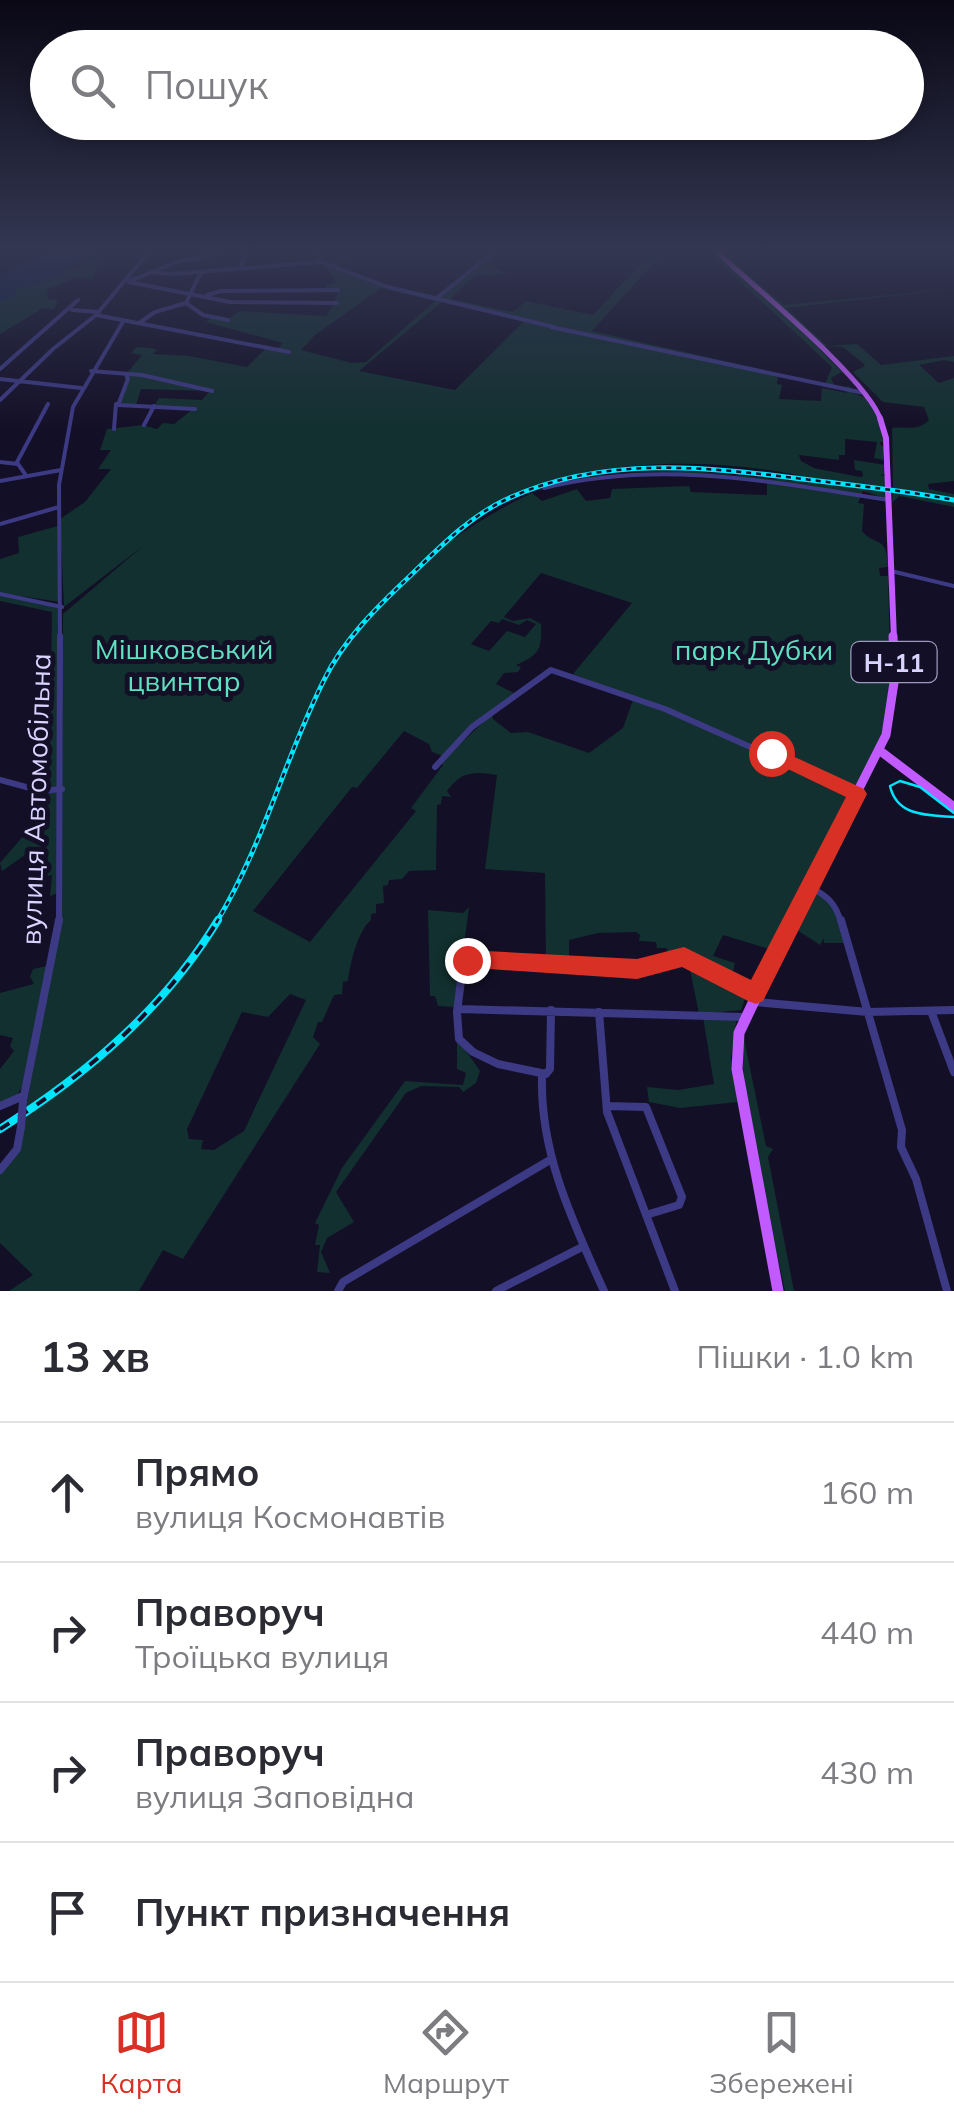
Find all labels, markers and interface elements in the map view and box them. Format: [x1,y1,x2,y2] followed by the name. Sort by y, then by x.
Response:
[30,30,924,140] search box
[65,58,120,113] icon: search
[145,61,268,109] text: Пошук
[95,631,273,698] park label: Мішковський цвинтар
[675,632,833,667] park label: парк Дубки
[852,642,936,682] road number: Н-11
[12,652,58,946] street label: вулиця Автомобільна
[749,731,795,777] route start
[445,938,491,984] route end
[40,1330,150,1383] text: 13 хв
[696,1336,914,1376] text: Пішки · 1.0 km
[135,1448,260,1496] text: Прямо
[40,1465,95,1520] icon: ahead
[820,1472,914,1512] text: 160 m
[135,1496,445,1536] text: вулиця Космонавтів
[135,1588,325,1636] text: Праворуч
[40,1605,95,1660] icon: right
[820,1612,914,1652] text: 440 m
[135,1636,389,1676] text: Троїцька вулиця
[135,1728,325,1776] text: Праворуч
[40,1745,95,1800] icon: right
[820,1752,914,1792] text: 430 m
[135,1776,414,1816] text: вулиця Заповідна
[40,1885,95,1940] icon: arrive
[135,1888,510,1936] text: Пункт призначення
[100,2005,183,2100] tab: Карта
[383,2005,509,2100] tab: Маршрут
[709,2005,854,2100] tab: Збережені

